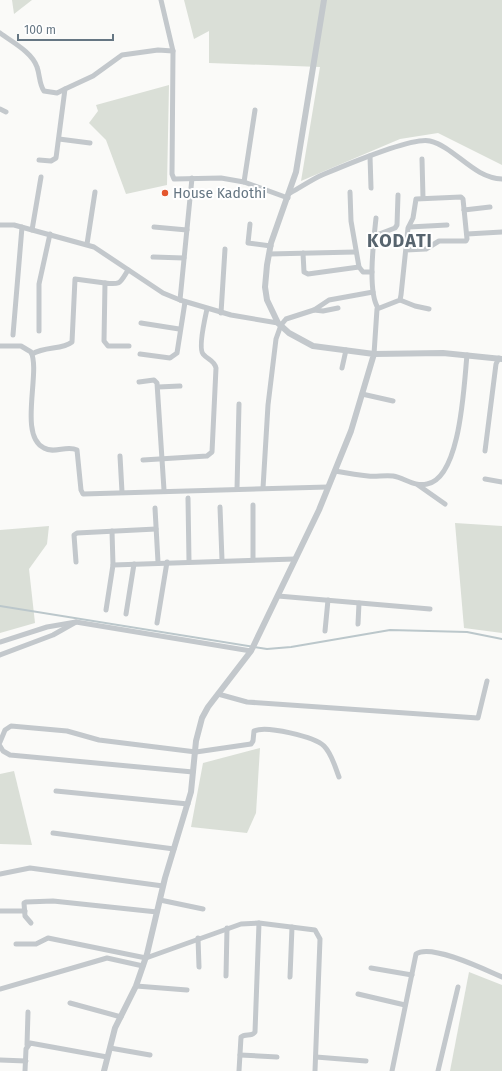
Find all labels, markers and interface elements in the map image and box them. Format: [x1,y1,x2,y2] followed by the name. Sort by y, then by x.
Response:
[18,16,113,42] scale bar
[24,23,56,37] text: 100 m
[173,185,266,202] place label: House Kadothi
[160,188,170,198] marker: House Kadothi
[367,230,433,252] district label: KODATI

